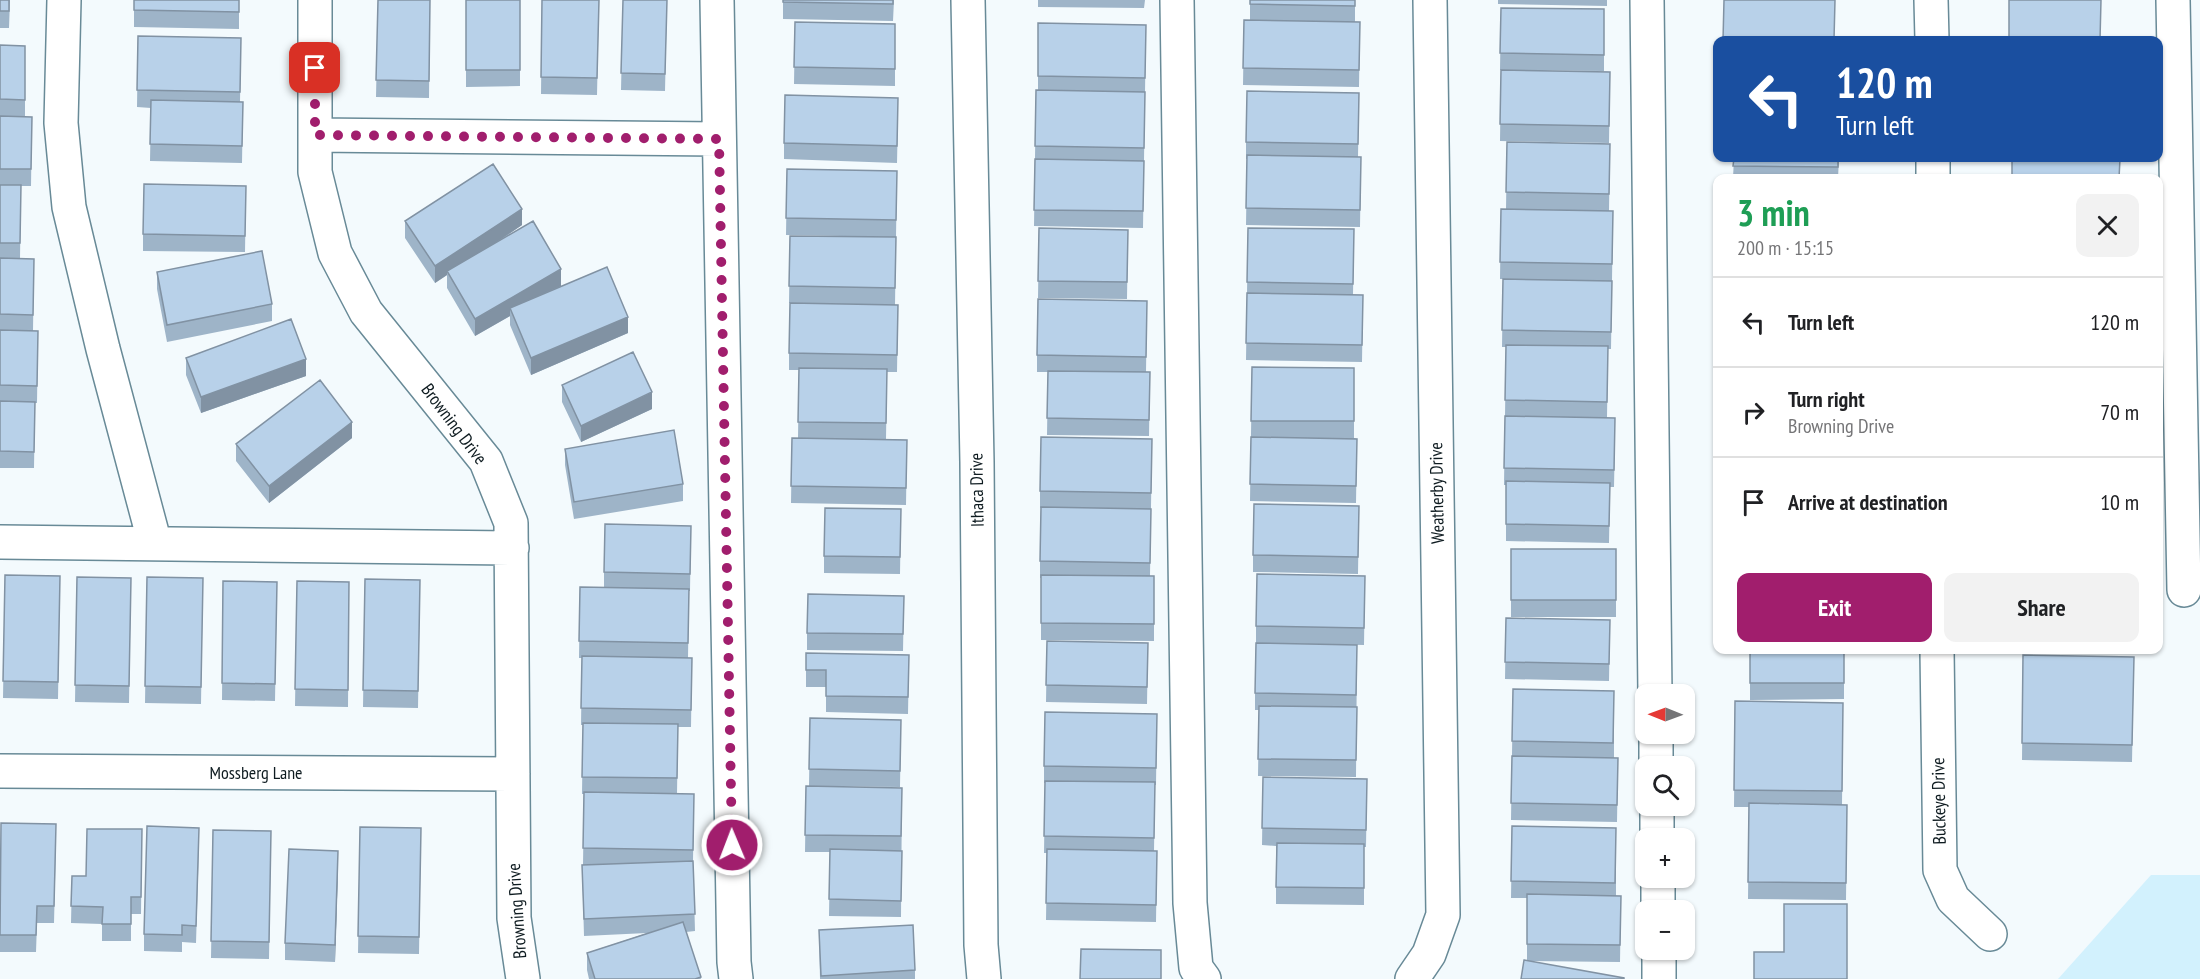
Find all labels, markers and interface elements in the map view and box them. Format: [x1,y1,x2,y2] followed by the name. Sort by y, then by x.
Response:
[289,42,340,93] pin
[298,51,331,84] icon: arrive
[1836,55,1933,110] text: 120 m
[1737,60,1815,138] icon: left
[1836,108,1914,142] text: Turn left
[1737,189,1810,236] text: 3 min
[2076,194,2139,257] button: close
[1737,235,1834,261] text: 200 m · 15:15
[1737,306,1770,339] icon: left
[1788,308,1854,336] text: Turn left
[2090,308,2139,336] text: 120 m
[416,379,492,469] street label: Browning Drive
[1788,385,1865,413] text: Turn right
[1737,396,1770,429] icon: right
[2100,398,2139,426] text: 70 m
[1788,413,1894,439] text: Browning Drive
[1424,442,1449,544] street label: Weatherby Drive
[964,453,989,527] street label: Ithaca Drive
[1737,486,1770,519] icon: arrive
[1788,488,1948,516] text: Arrive at destination
[2100,488,2139,516] text: 10 m
[1737,573,1932,642] button: Exit
[1944,573,2139,642] button: Share
[1635,684,1695,744] north arrow
[1635,684,1695,960] map controls
[1635,756,1695,816] button: search
[1926,757,1951,845] street label: Buckeye Drive
[210,761,302,784] street label: Mossberg Lane
[700,813,764,877] position arrow
[1635,828,1695,888] button: +
[502,863,531,960] street label: Browning Drive
[1635,900,1695,960] button: −

